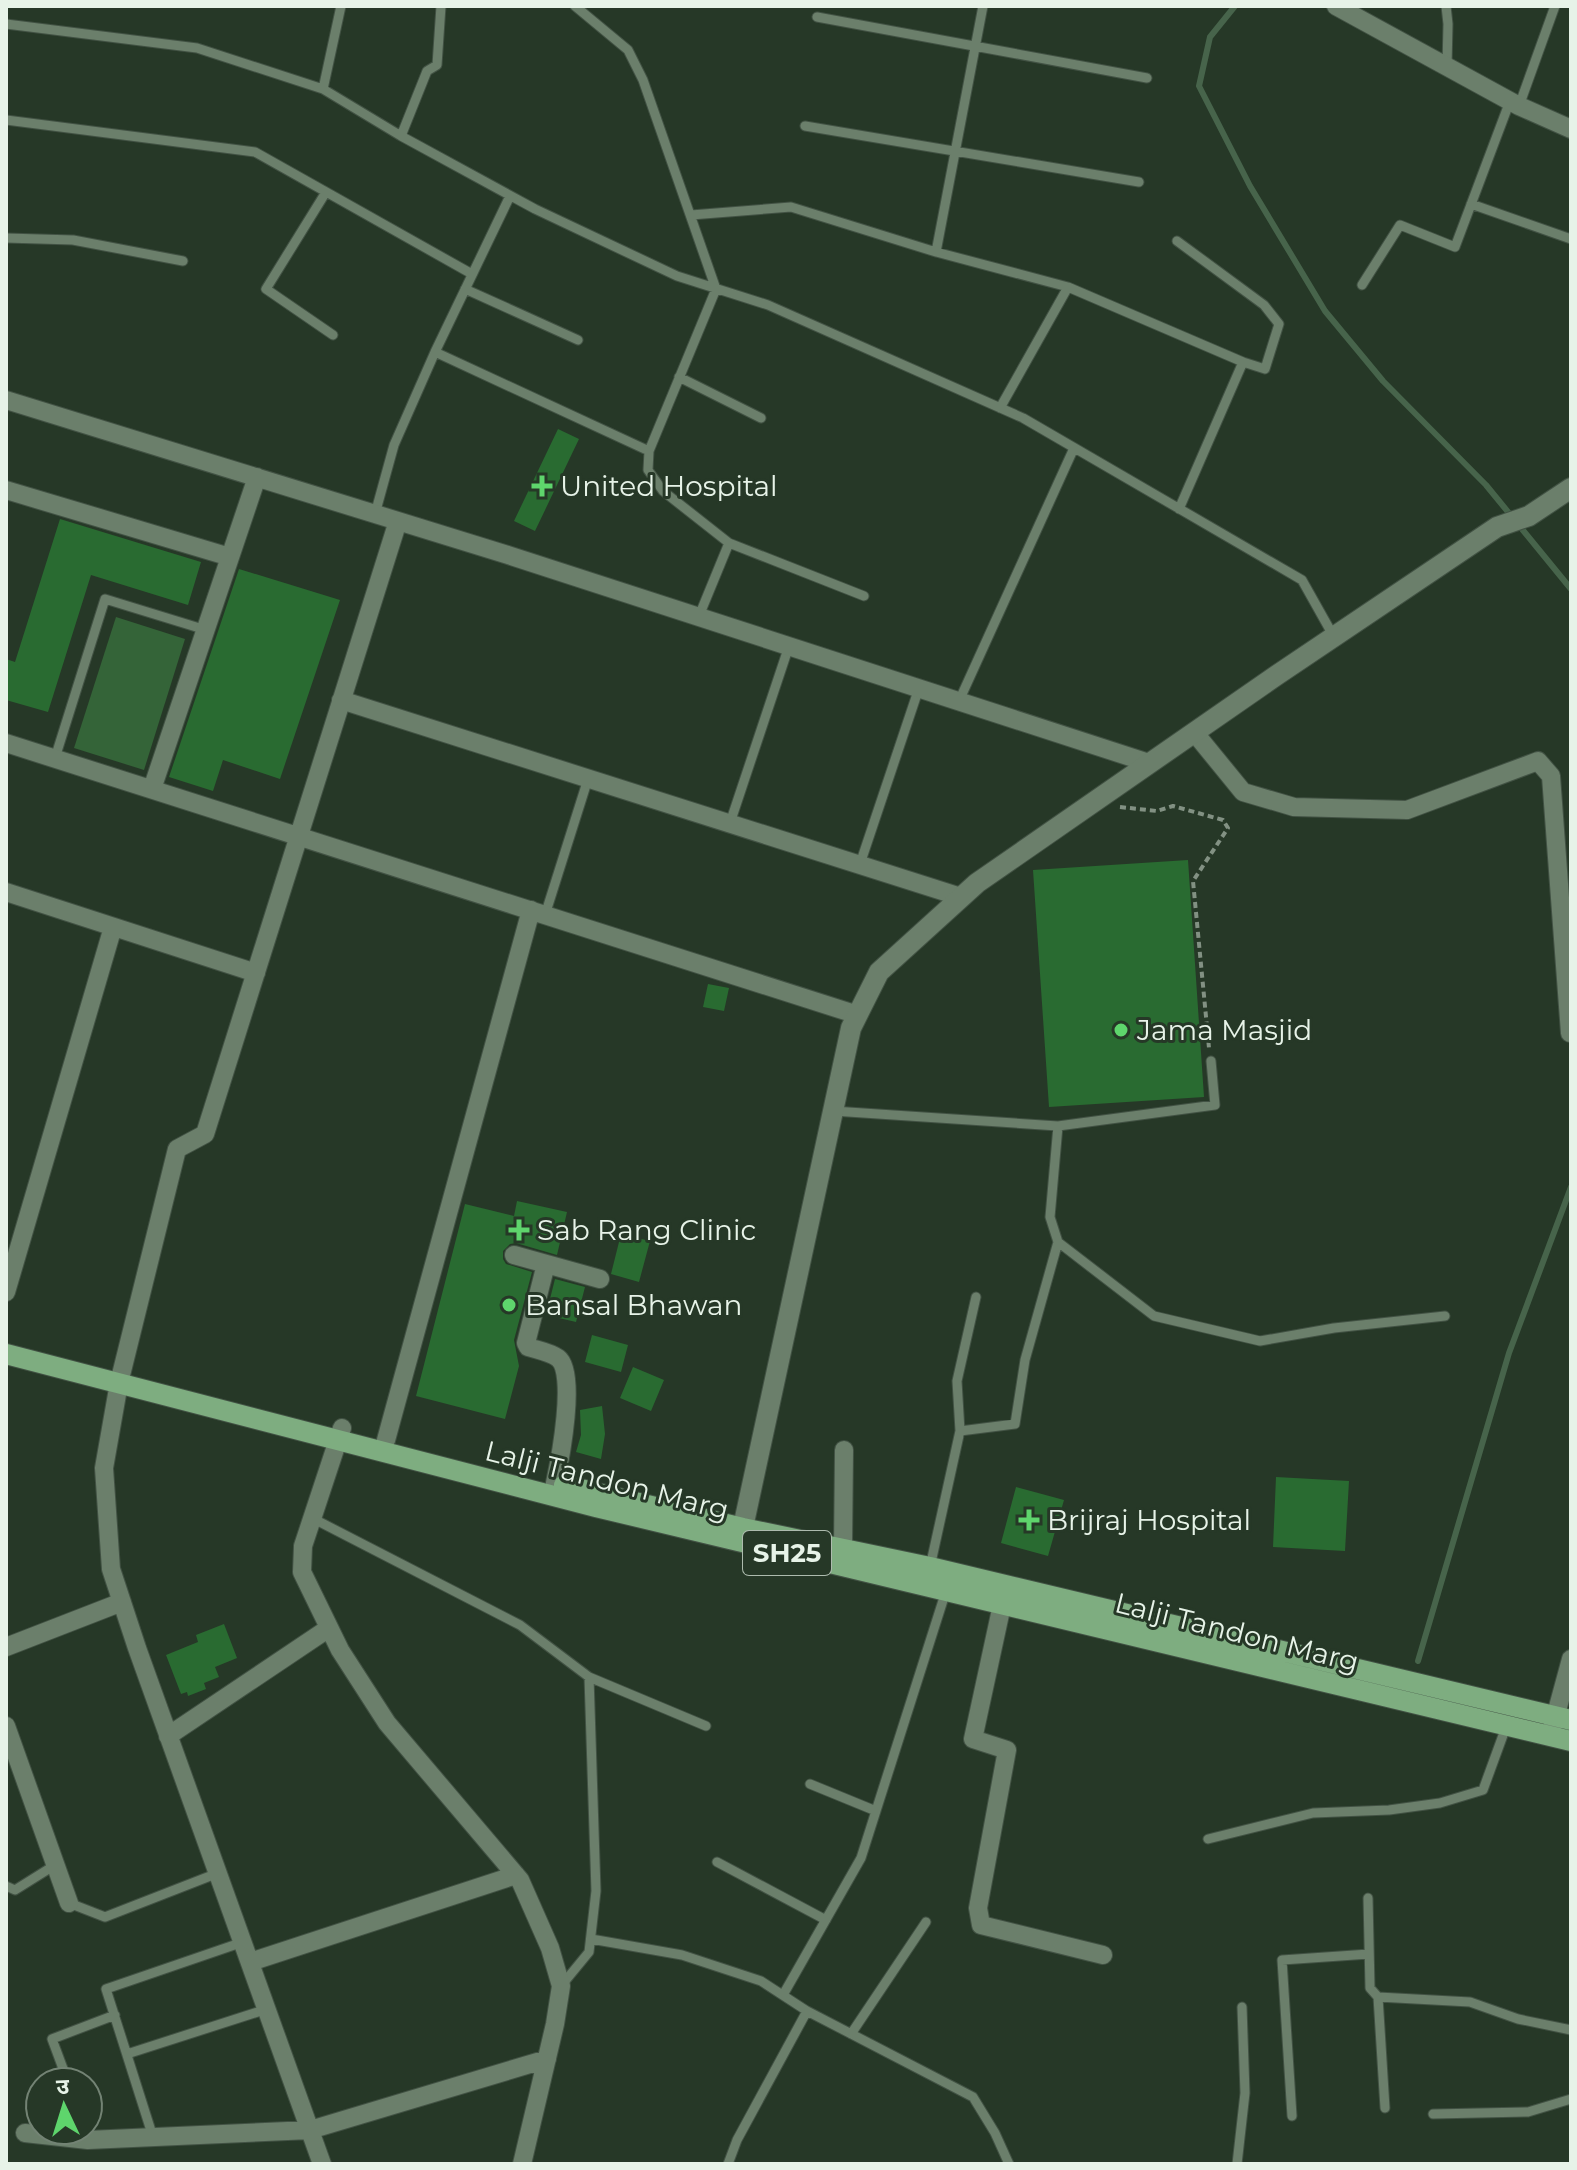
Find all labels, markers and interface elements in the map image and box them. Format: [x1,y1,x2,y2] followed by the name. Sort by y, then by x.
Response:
[560,469,778,503] place label: United Hospital
[531,475,553,497] marker: United Hospital
[1136,1013,1312,1047] place label: Jama Masjid
[1112,1021,1130,1039] marker: Jama Masjid
[537,1213,756,1247] place label: Sab Rang Clinic
[508,1219,530,1241] marker: Sab Rang Clinic
[525,1288,742,1322] place label: Bansal Bhawan
[500,1296,518,1314] marker: Bansal Bhawan
[482,1433,732,1527] street label: Lalji Tandon Marg
[1047,1503,1251,1537] place label: Brijraj Hospital
[1018,1509,1040,1531] marker: Brijraj Hospital
[743,1531,831,1575] road number: SH25
[1112,1585,1362,1679] street label: Lalji Tandon Marg
[24,2066,104,2146] north arrow
[55,2073,71,2100] text: उ

